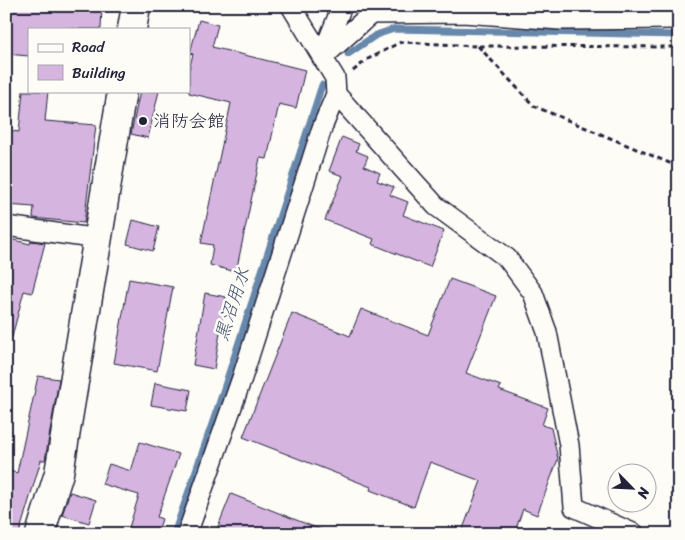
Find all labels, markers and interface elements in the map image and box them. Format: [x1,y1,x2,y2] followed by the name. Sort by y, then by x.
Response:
[28,28,190,92] legend
[72,34,105,60] text: Road
[72,60,126,86] text: Building
[153,105,225,137] place label: 消防会館
[137,115,149,127] marker: 消防会館
[205,263,259,345] water label: 黒沼用水
[608,462,658,512] north arrow
[630,483,657,503] text: N

